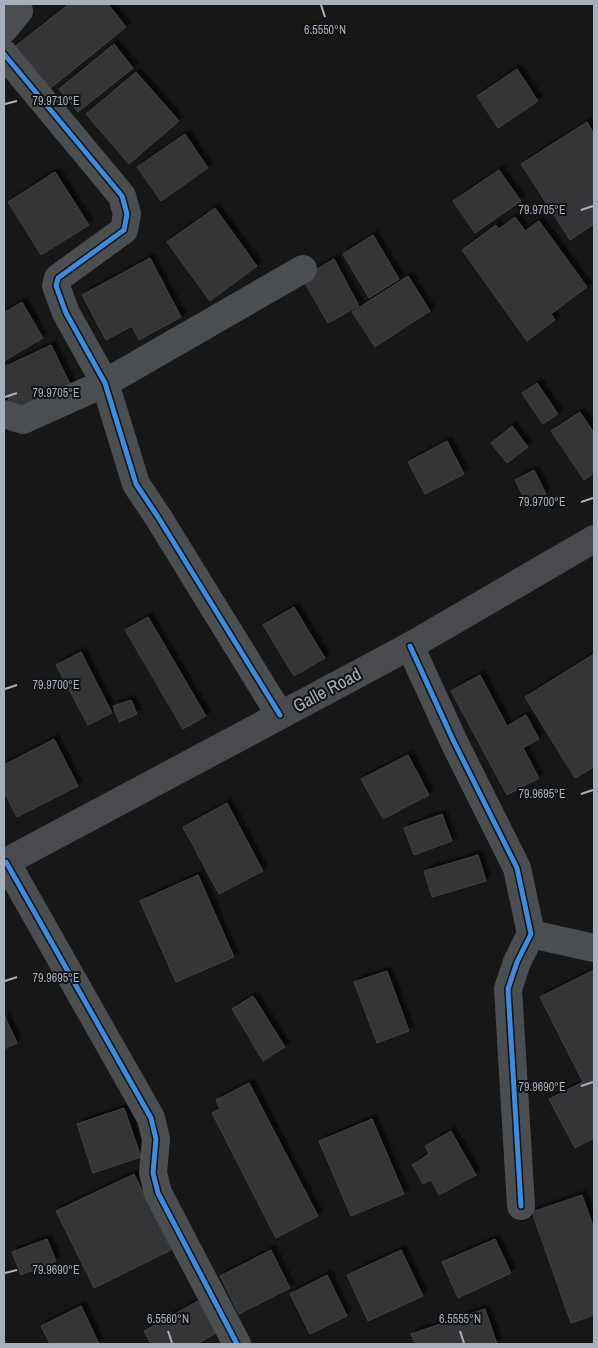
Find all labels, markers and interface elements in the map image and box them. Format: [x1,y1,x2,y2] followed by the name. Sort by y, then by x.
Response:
[304,22,346,38] text: 6.5550°N
[33,93,79,109] text: 79.9710°E
[519,202,565,218] text: 79.9705°E
[33,385,79,401] text: 79.9705°E
[519,494,565,510] text: 79.9700°E
[288,661,365,718] street label: Galle Road
[33,677,79,693] text: 79.9700°E
[519,786,565,802] text: 79.9695°E
[33,970,79,986] text: 79.9695°E
[519,1079,565,1095] text: 79.9690°E
[33,1262,79,1278] text: 79.9690°E
[147,1311,189,1327] text: 6.5560°N
[439,1311,481,1327] text: 6.5555°N

